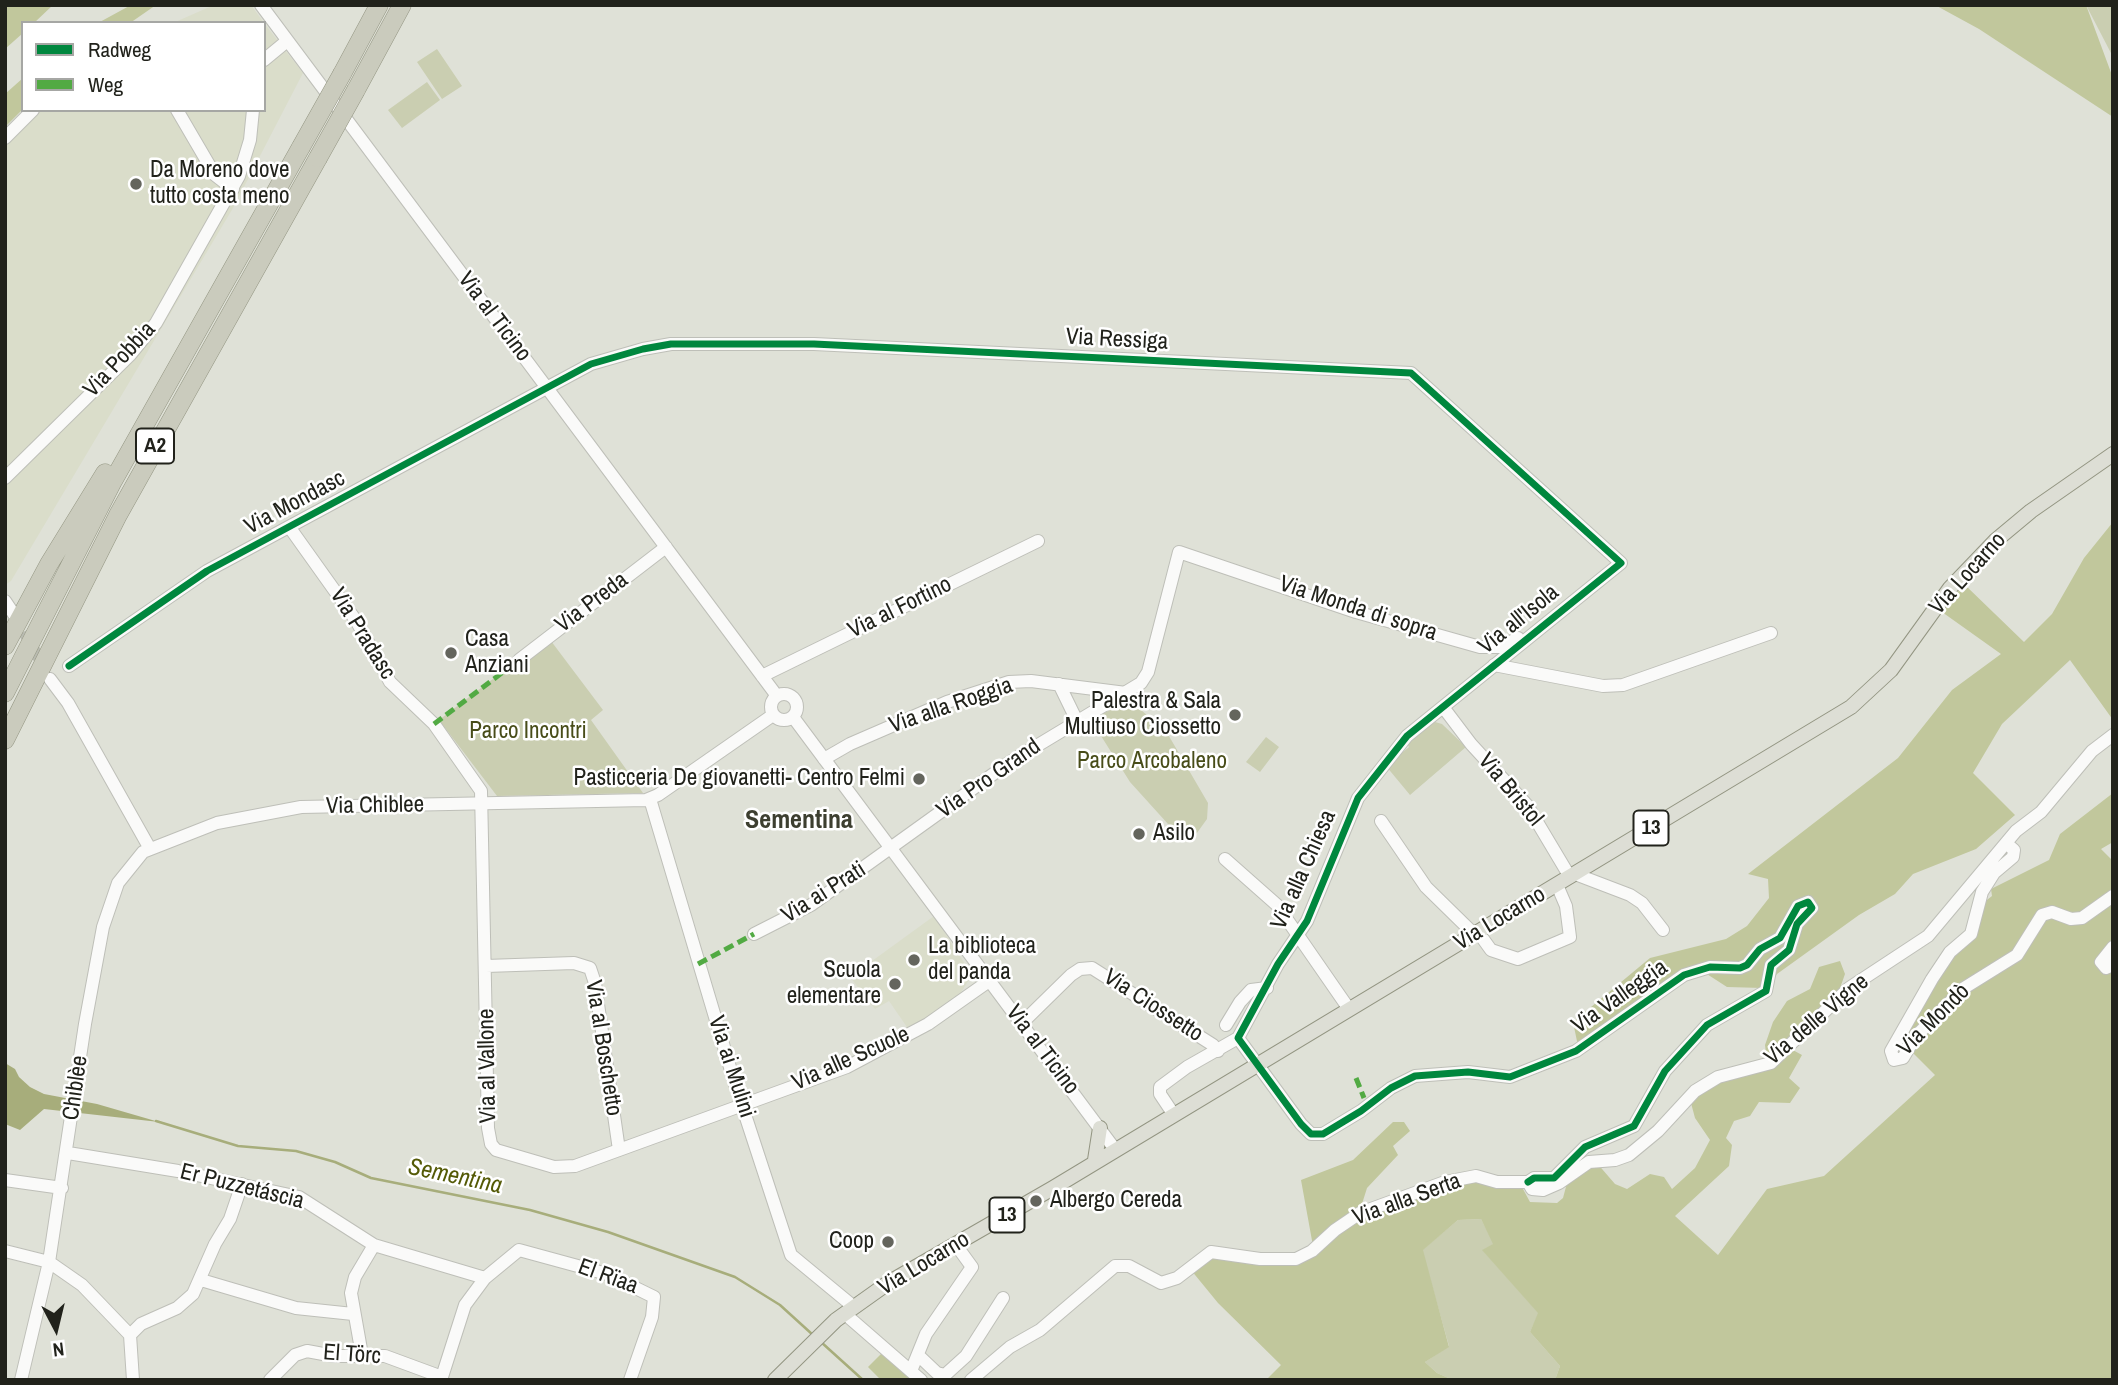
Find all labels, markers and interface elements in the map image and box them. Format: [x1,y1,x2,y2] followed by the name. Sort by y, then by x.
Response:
[21,21,266,112] legend
[88,35,151,64] text: Radweg
[88,70,123,99] text: Weg
[150,157,289,211] place label: Da Moreno dove tutto costa meno
[128,176,144,192] marker: Da Moreno dove tutto costa meno
[451,267,537,367] street label: Via al Ticino
[78,317,162,403] street label: Via Pobbia
[1065,324,1169,356] street label: Via Ressiga
[136,428,174,464] road number: A2
[240,465,350,541] street label: Via Mondasc
[1924,527,2012,621] street label: Via Locarno
[550,567,634,639] street label: Via Preda
[1276,570,1440,648] street label: Via Monda di sopra
[844,571,956,645] street label: Via al Fortino
[1473,579,1565,661] street label: Via all'Isola
[323,583,401,685] street label: Via Pradasc
[465,626,529,680] place label: Casa Anziani
[443,645,459,661] marker: Casa Anziani
[886,672,1016,740] street label: Via alla Roggia
[1065,688,1221,742] place label: Palestra & Sala Multiuso Ciossetto
[1227,707,1243,723] marker: Palestra & Sala Multiuso Ciossetto
[469,718,587,746] park label: Parco Incontri
[932,733,1046,825] street label: Via Pro Grand
[1077,748,1227,776] park label: Parco Arcobaleno
[1472,748,1548,832] street label: Via Bristol
[574,765,905,793] place label: Pasticceria De giovanetti- Centro Felmi
[911,771,927,787] marker: Pasticceria De giovanetti- Centro Felmi
[326,791,424,821] street label: Via Chiblee
[745,805,853,837] district label: Sementina
[1265,806,1343,934] street label: Via alla Chiesa
[1634,810,1668,846] road number: 13
[1153,820,1195,848] place label: Asilo
[1131,826,1147,842] marker: Asilo
[777,856,871,930] street label: Via ai Prati
[1449,881,1551,957] street label: Via Locarno
[928,933,1036,987] place label: La biblioteca del panda
[906,952,922,968] marker: La biblioteca del panda
[1567,954,1673,1040] street label: Via Valleggia
[787,957,881,1011] place label: Scuola elementare
[1098,964,1208,1048] street label: Via Ciossetto
[1759,969,1875,1071] street label: Via delle Vigne
[887,976,903,992] marker: Scuola elementare
[579,978,627,1118] street label: Via al Boschetto
[1892,978,1976,1062] street label: Via Mondò
[999,1000,1085,1100] street label: Via al Ticino
[473,1008,503,1124] street label: Via al Vallone
[702,1013,760,1121] street label: Via ai Mulini
[788,1021,914,1097] street label: Via alle Scuole
[58,1054,94,1122] street label: Chiblèe
[405,1153,505,1201] water label: Sementina
[177,1158,307,1216] street label: Er Puzzetáscia
[1349,1168,1465,1232] street label: Via alla Serta
[1050,1187,1182,1215] place label: Albergo Cereda
[1028,1193,1044,1209] marker: Albergo Cereda
[990,1198,1024,1232] road number: 13
[873,1226,975,1302] street label: Via Locarno
[829,1228,874,1256] place label: Coop
[880,1234,896,1250] marker: Coop
[574,1253,642,1301] street label: El Rïaa
[21,1294,91,1364] north arrow
[51,1336,66,1363] text: N
[322,1339,382,1371] street label: El Törc

